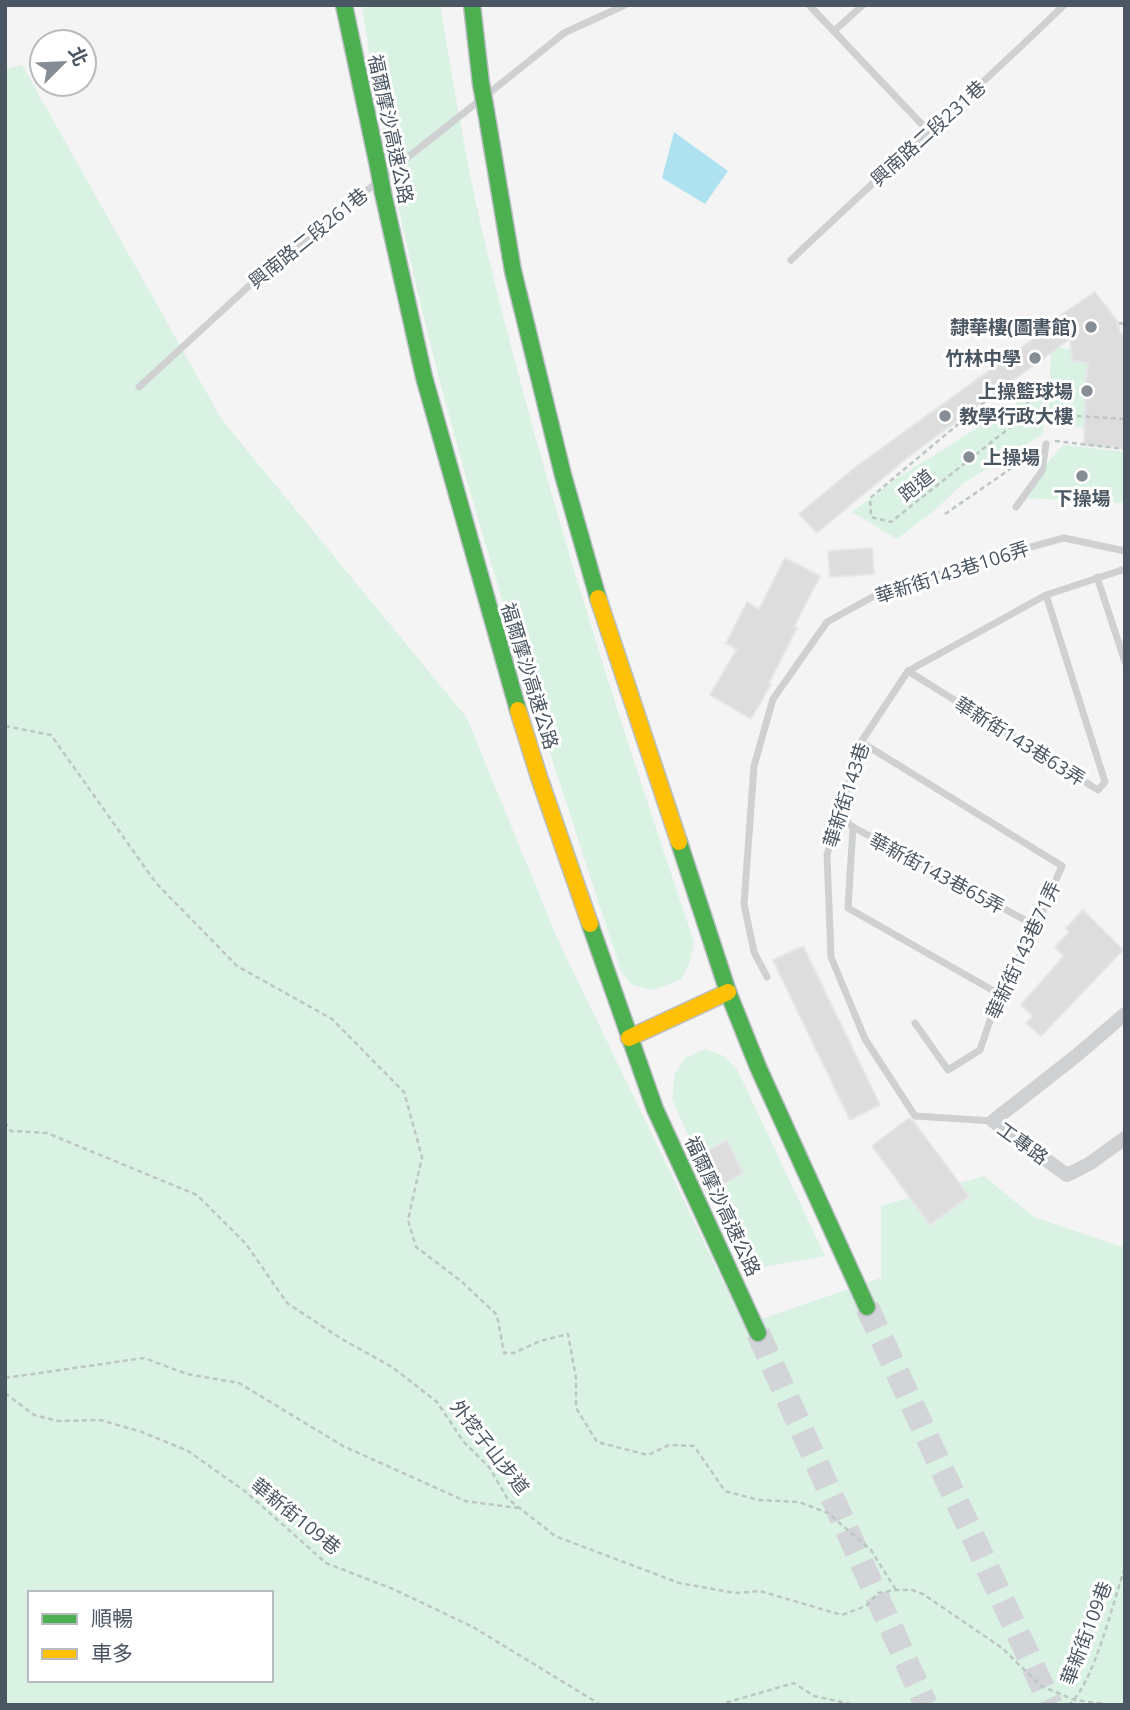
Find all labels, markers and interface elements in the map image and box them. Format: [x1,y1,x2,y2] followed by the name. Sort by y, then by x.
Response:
[28,28,98,98] north arrow
[63,42,94,70] text: 北
[362,52,420,206] street label: 福爾摩沙高速公路
[865,74,991,192] street label: 興南路二段231巷
[243,182,373,294] street label: 興南路二段261巷
[950,314,1077,340] place label: 隸華樓(圖書館)
[1083,319,1099,335] marker: 隸華樓(圖書館)
[945,345,1021,371] place label: 竹林中學
[1027,350,1043,366] marker: 竹林中學
[978,378,1073,404] place label: 上操籃球場
[1079,383,1095,399] marker: 上操籃球場
[959,403,1073,429] place label: 教學行政大樓
[937,408,953,424] marker: 教學行政大樓
[983,444,1040,470] place label: 上操場
[961,449,977,465] marker: 上操場
[893,463,939,507] street label: 跑道
[1074,468,1090,484] marker: 下操場
[1053,485,1111,511] place label: 下操場
[872,535,1032,609] street label: 華新街143巷106弄
[495,600,565,752] street label: 福爾摩沙高速公路
[950,690,1090,792] street label: 華新街143巷63弄
[817,739,875,851] street label: 華新街143巷
[865,826,1009,920] street label: 華新街143巷65弄
[980,877,1066,1023] street label: 華新街143巷71弄
[992,1116,1054,1170] street label: 工專路
[679,1132,767,1280] street label: 福爾摩沙高速公路
[445,1394,535,1500] street label: 外挖子山步道
[246,1472,346,1560] street label: 華新街109巷
[1054,1578,1118,1688] street label: 華新街109巷
[28,1591,273,1682] legend
[91,1604,133,1632] text: 順暢
[91,1639,133,1667] text: 車多

